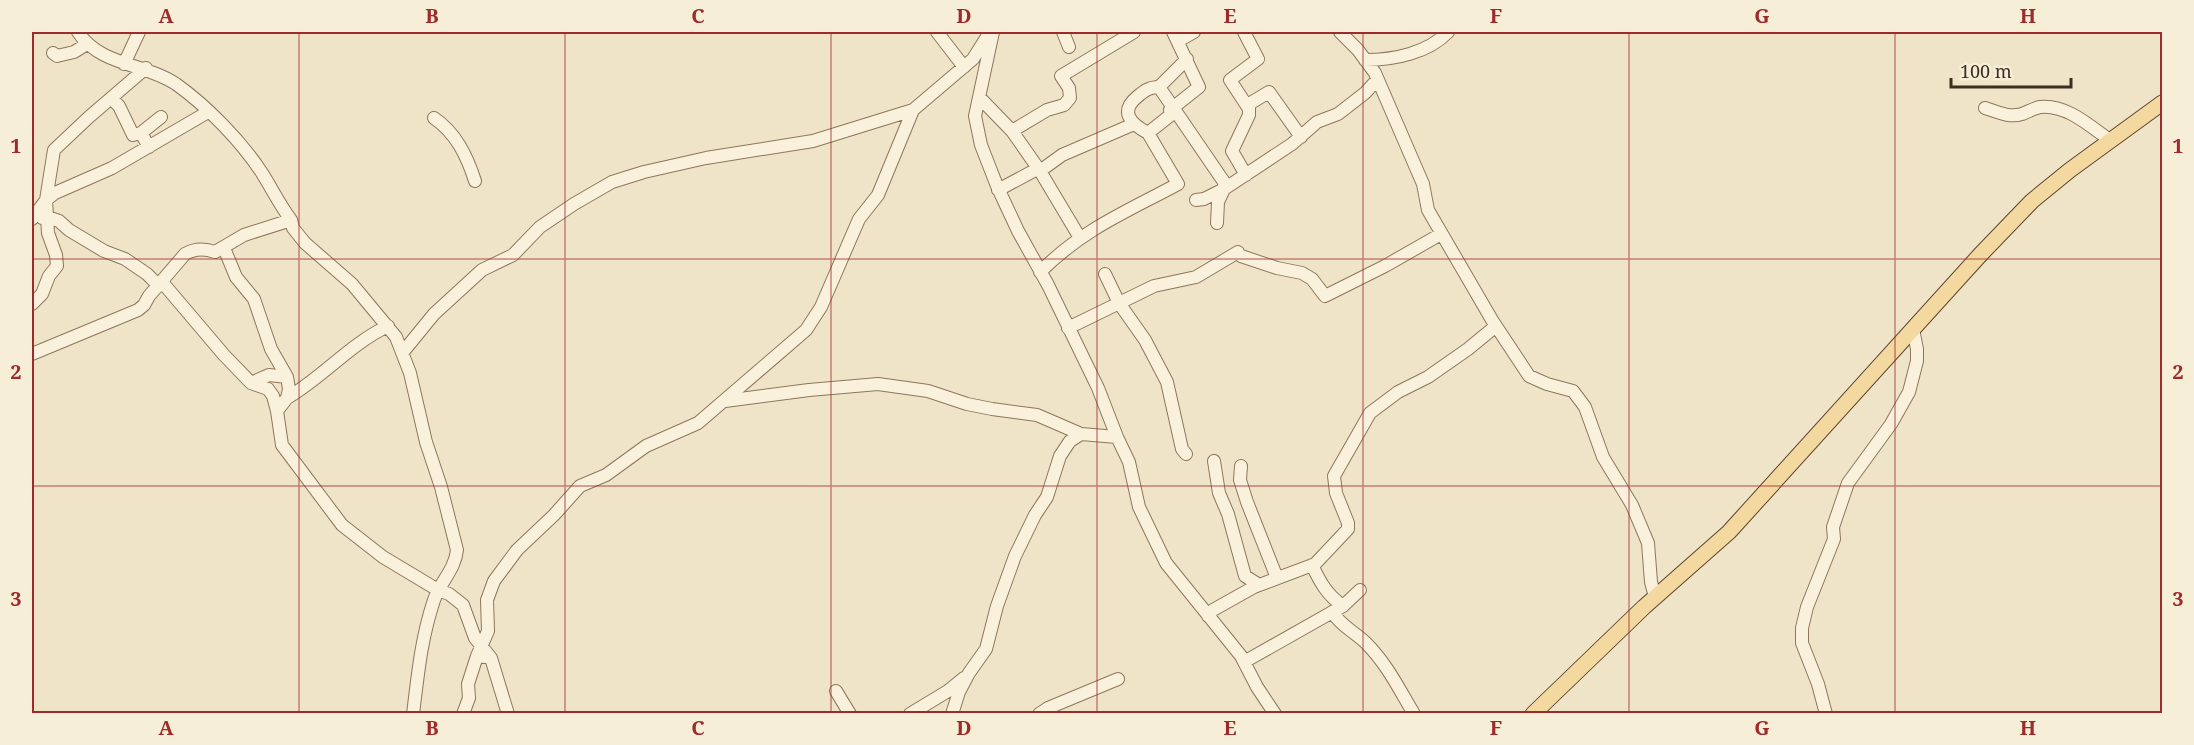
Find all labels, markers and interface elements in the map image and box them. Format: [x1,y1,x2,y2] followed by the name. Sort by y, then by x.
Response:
[158,2,174,29] text: A
[425,2,439,29] text: B
[691,2,705,29] text: C
[956,2,972,29] text: D
[1223,2,1237,29] text: E
[1490,2,1502,29] text: F
[1754,2,1770,29] text: G
[2020,2,2036,29] text: H
[1951,51,2071,89] scale bar
[1960,59,2012,83] text: 100 m
[10,132,22,159] text: 1
[2172,132,2184,159] text: 1
[10,358,22,385] text: 2
[2172,358,2184,385] text: 2
[10,585,22,612] text: 3
[2172,585,2184,612] text: 3
[158,714,174,741] text: A
[425,714,439,741] text: B
[691,714,705,741] text: C
[956,714,972,741] text: D
[1223,714,1237,741] text: E
[1490,714,1502,741] text: F
[1754,714,1770,741] text: G
[2020,714,2036,741] text: H

